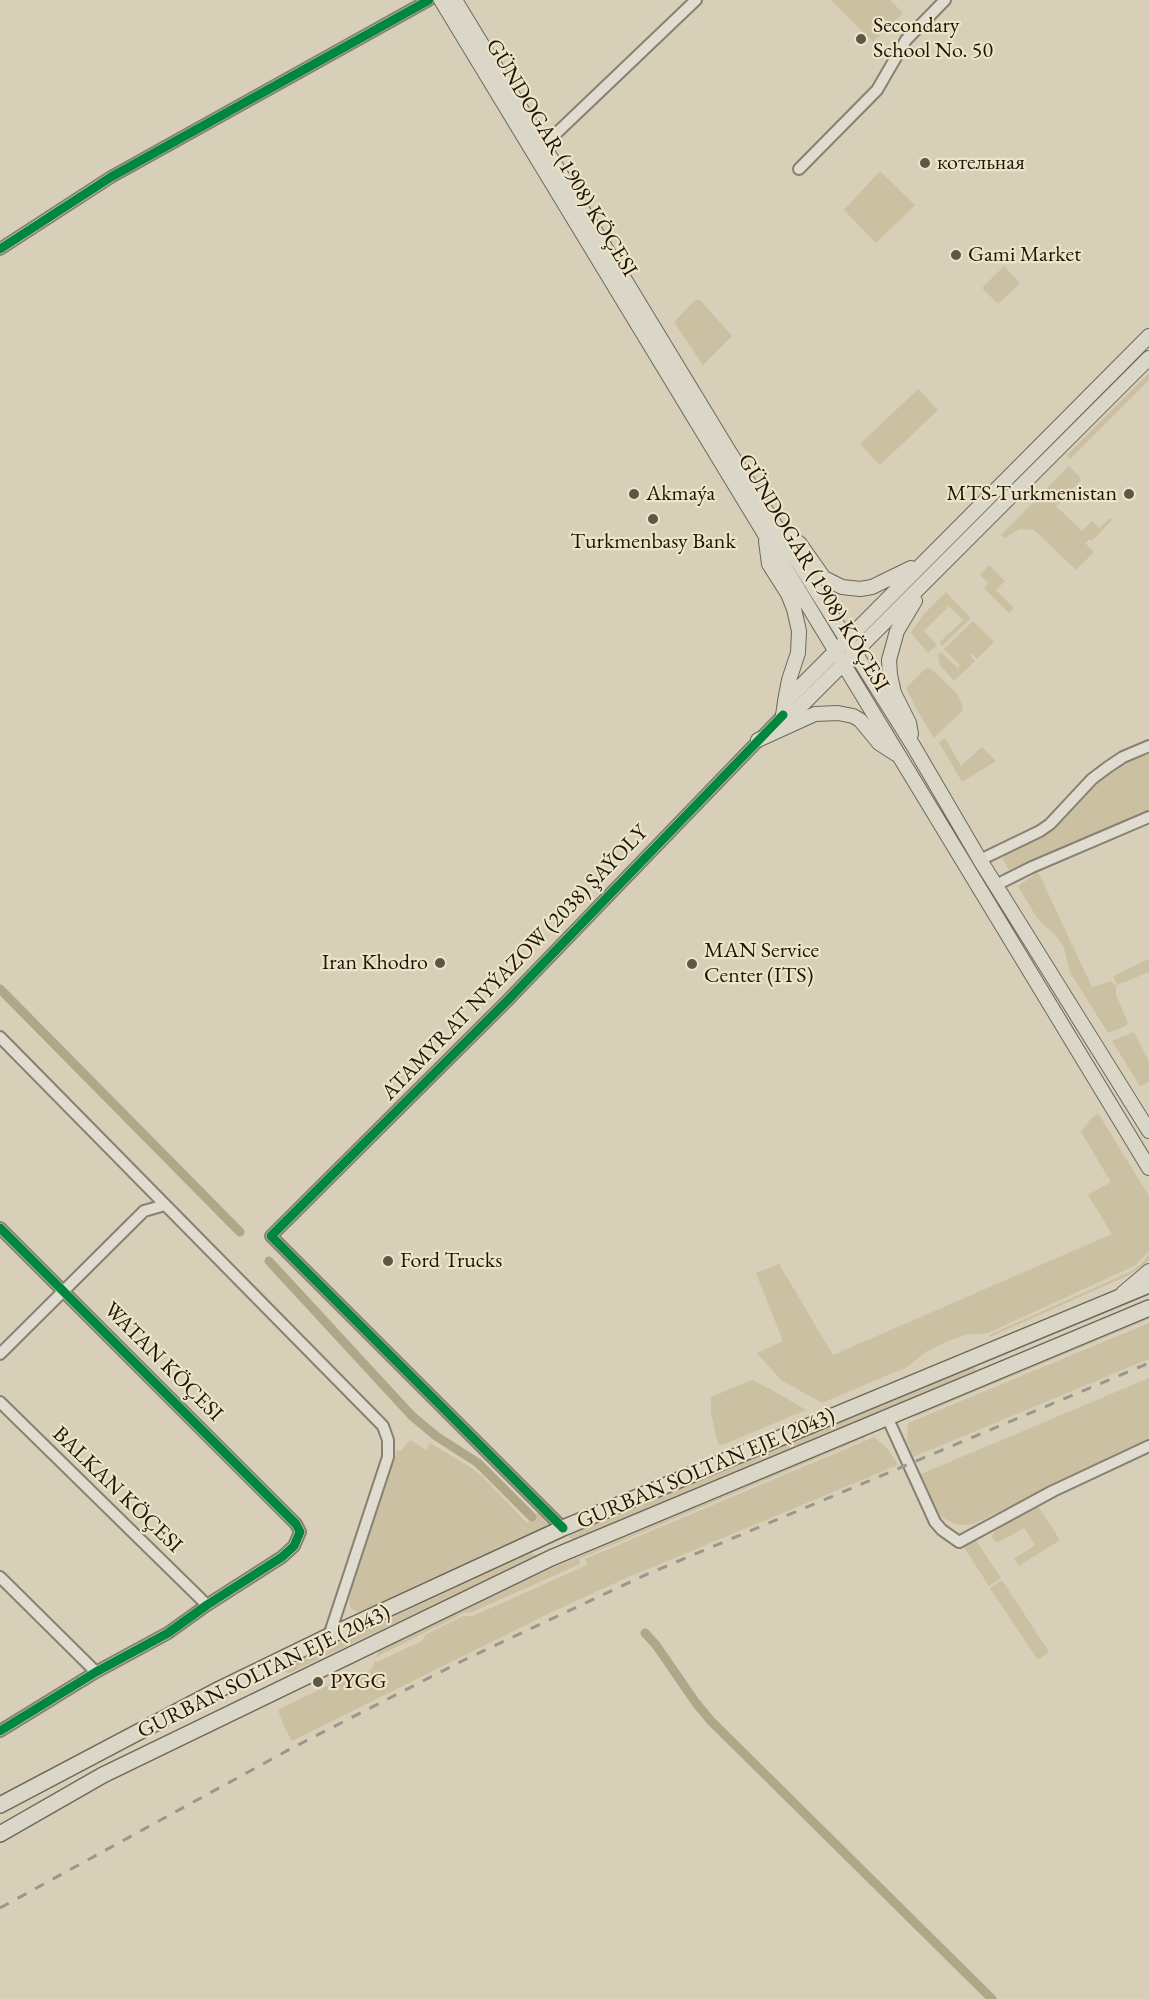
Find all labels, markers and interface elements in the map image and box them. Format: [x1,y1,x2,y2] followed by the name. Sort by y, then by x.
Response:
[873,13,993,64] place label: Secondary School No. 50
[854,32,868,46] marker: Secondary School No. 50
[480,34,642,282] street label: GÜNDOGAR (1908) KÖÇESI
[937,150,1025,176] place label: котельная
[918,156,932,170] marker: котельная
[968,242,1081,268] place label: Gami Market
[949,248,963,262] marker: Gami Market
[732,449,894,697] street label: GÜNDOGAR (1908) KÖÇESI
[646,481,715,507] place label: Аkmaýa
[946,481,1117,507] place label: MTS-Turkmenistan
[627,487,641,501] marker: Аkmaýa
[1122,487,1136,501] marker: MTS-Turkmenistan
[646,512,660,526] marker: Turkmenbasy Bank
[570,529,736,555] place label: Turkmenbasy Bank
[376,820,654,1106] street label: ATAMYRAT NYÝAZOW (2038) ŞAÝOLY
[704,938,819,990] place label: MAN Service Center (ITS)
[322,950,428,976] place label: Iran Khodro
[433,956,447,970] marker: Iran Khodro
[685,957,699,971] marker: MAN Service Center (ITS)
[400,1248,502,1274] place label: Ford Trucks
[381,1254,395,1268] marker: Ford Trucks
[98,1297,228,1427] street label: WATAN KÖÇESI
[573,1403,839,1535] street label: GURBAN SOLTAN EJE (2043)
[46,1421,188,1559] street label: BALKAN KÖÇESI
[133,1599,395,1745] street label: GURBAN SOLTAN EJE (2043)
[330,1669,386,1695] place label: PYGG
[311,1675,325,1689] marker: PYGG

